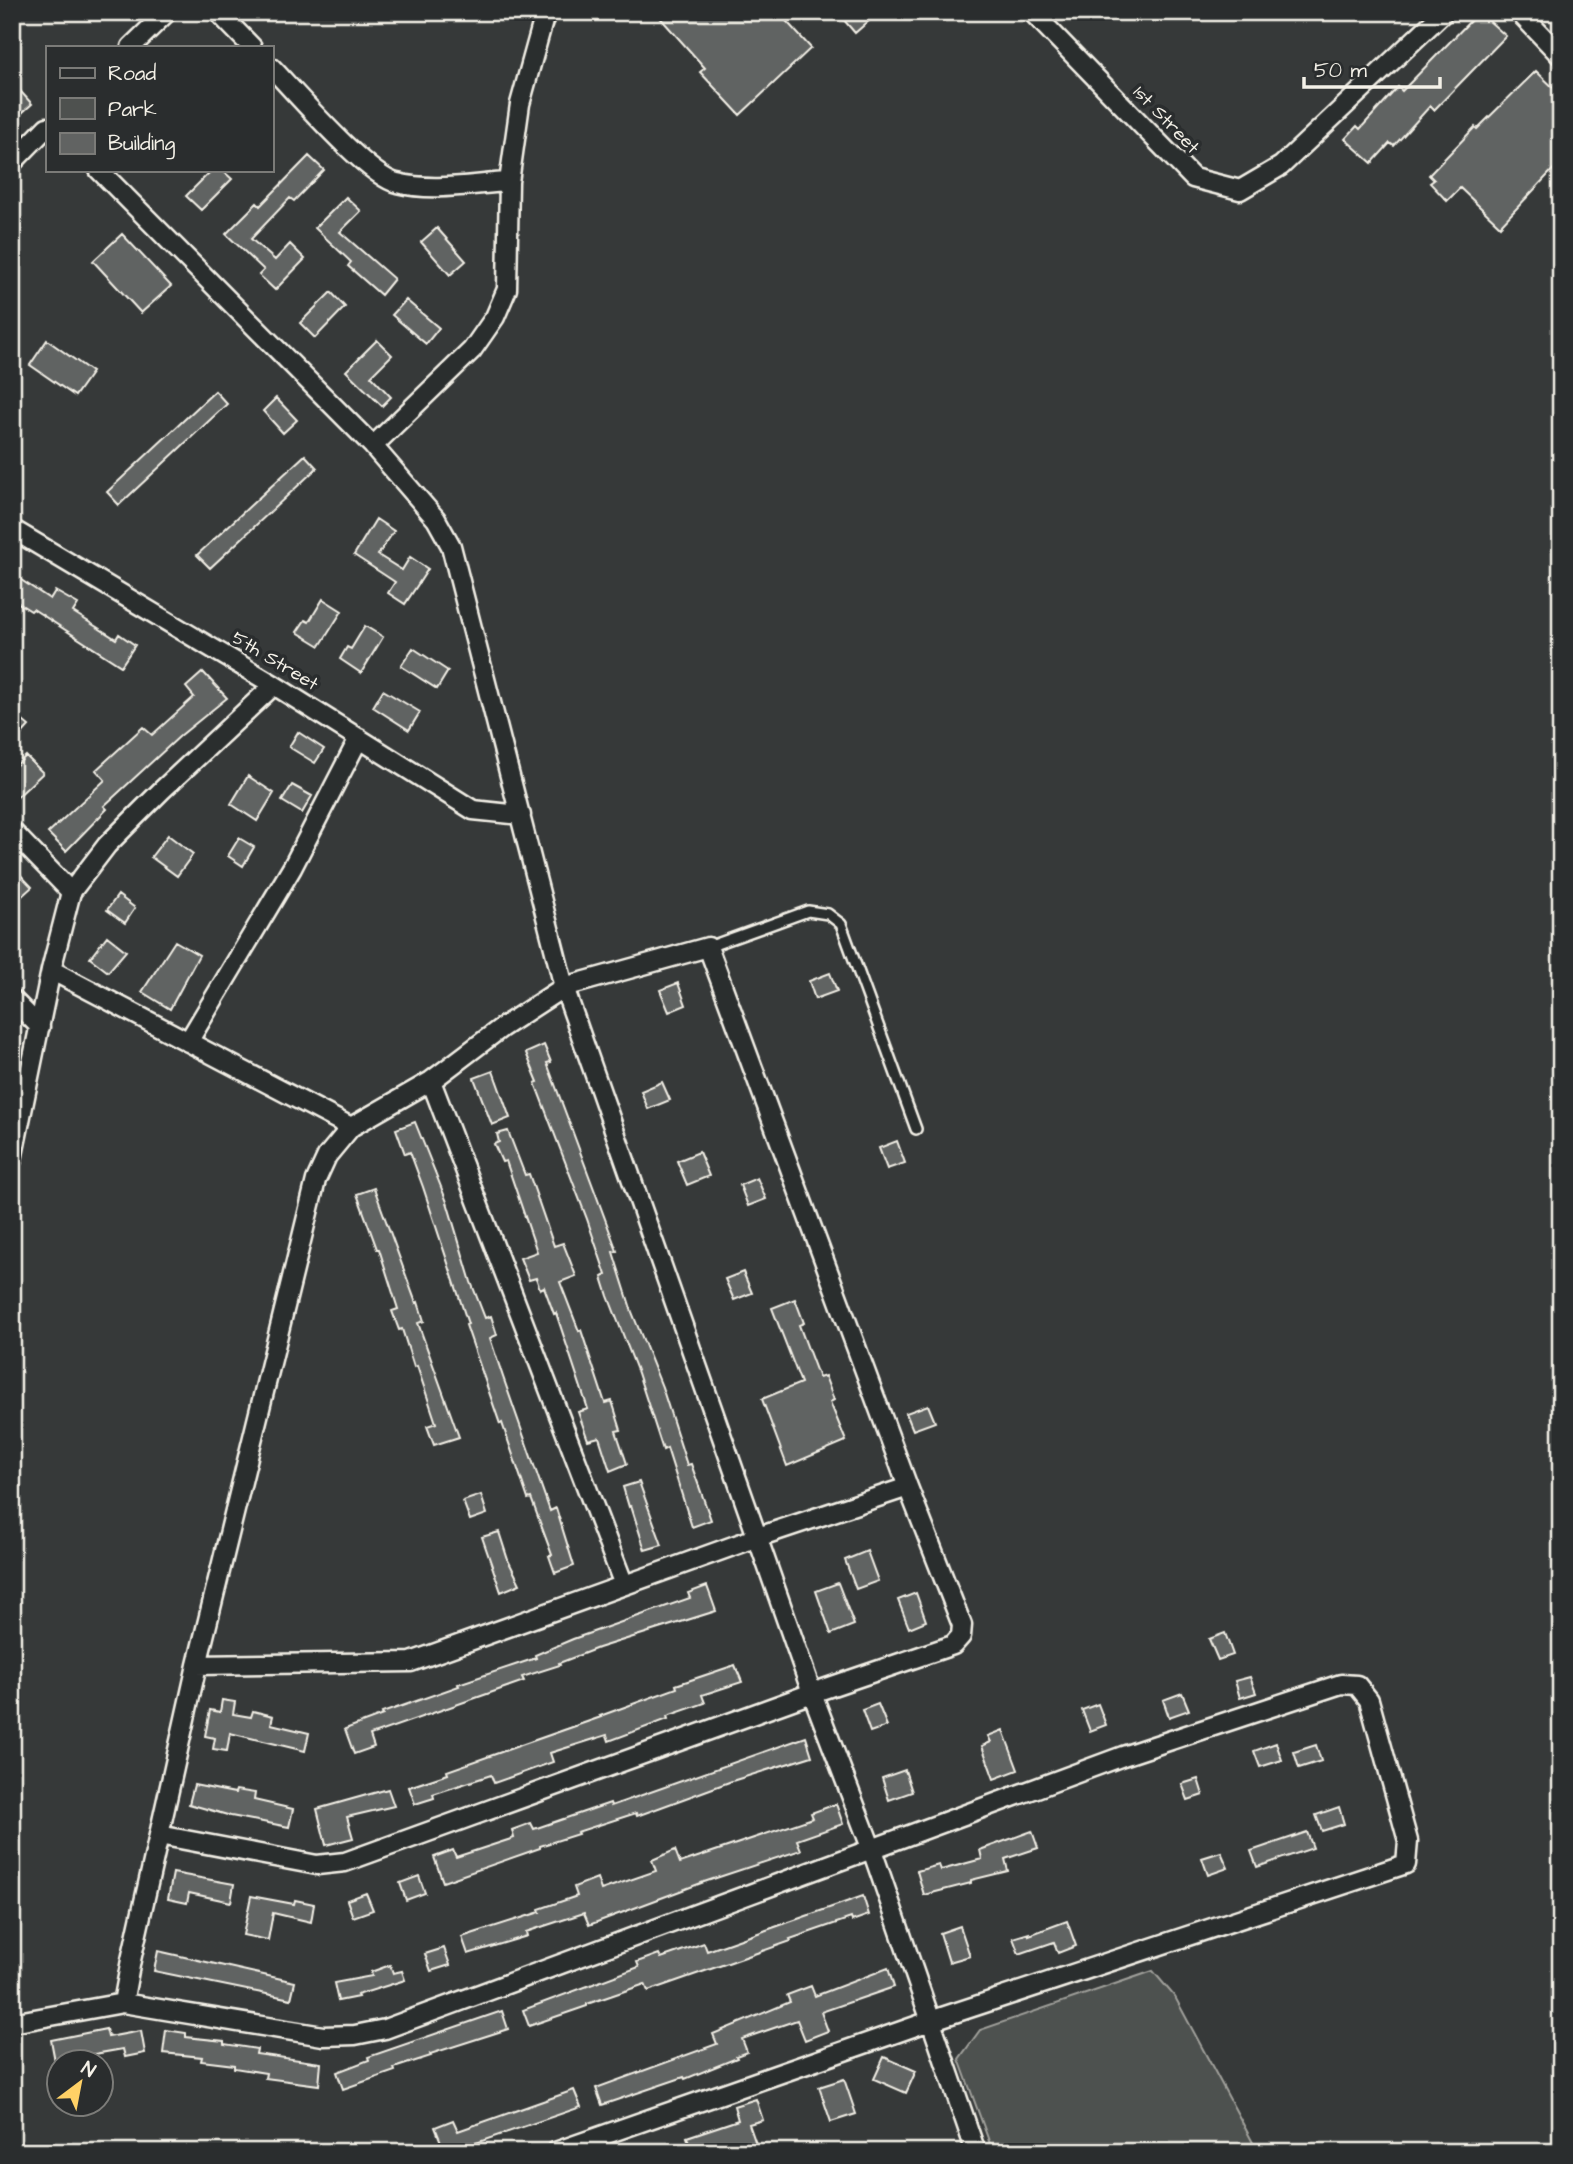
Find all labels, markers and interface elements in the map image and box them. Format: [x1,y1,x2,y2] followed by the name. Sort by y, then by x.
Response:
[46,46,273,172] legend
[1304,46,1440,90] scale bar
[1314,56,1368,85] text: 50 m
[108,59,156,88] text: Road
[1126,80,1206,160] street label: 1st Street
[108,95,157,124] text: Park
[108,129,176,160] text: Building
[227,625,324,698] street label: 5th Street
[46,2048,116,2118] north arrow
[76,2055,100,2085] text: N

